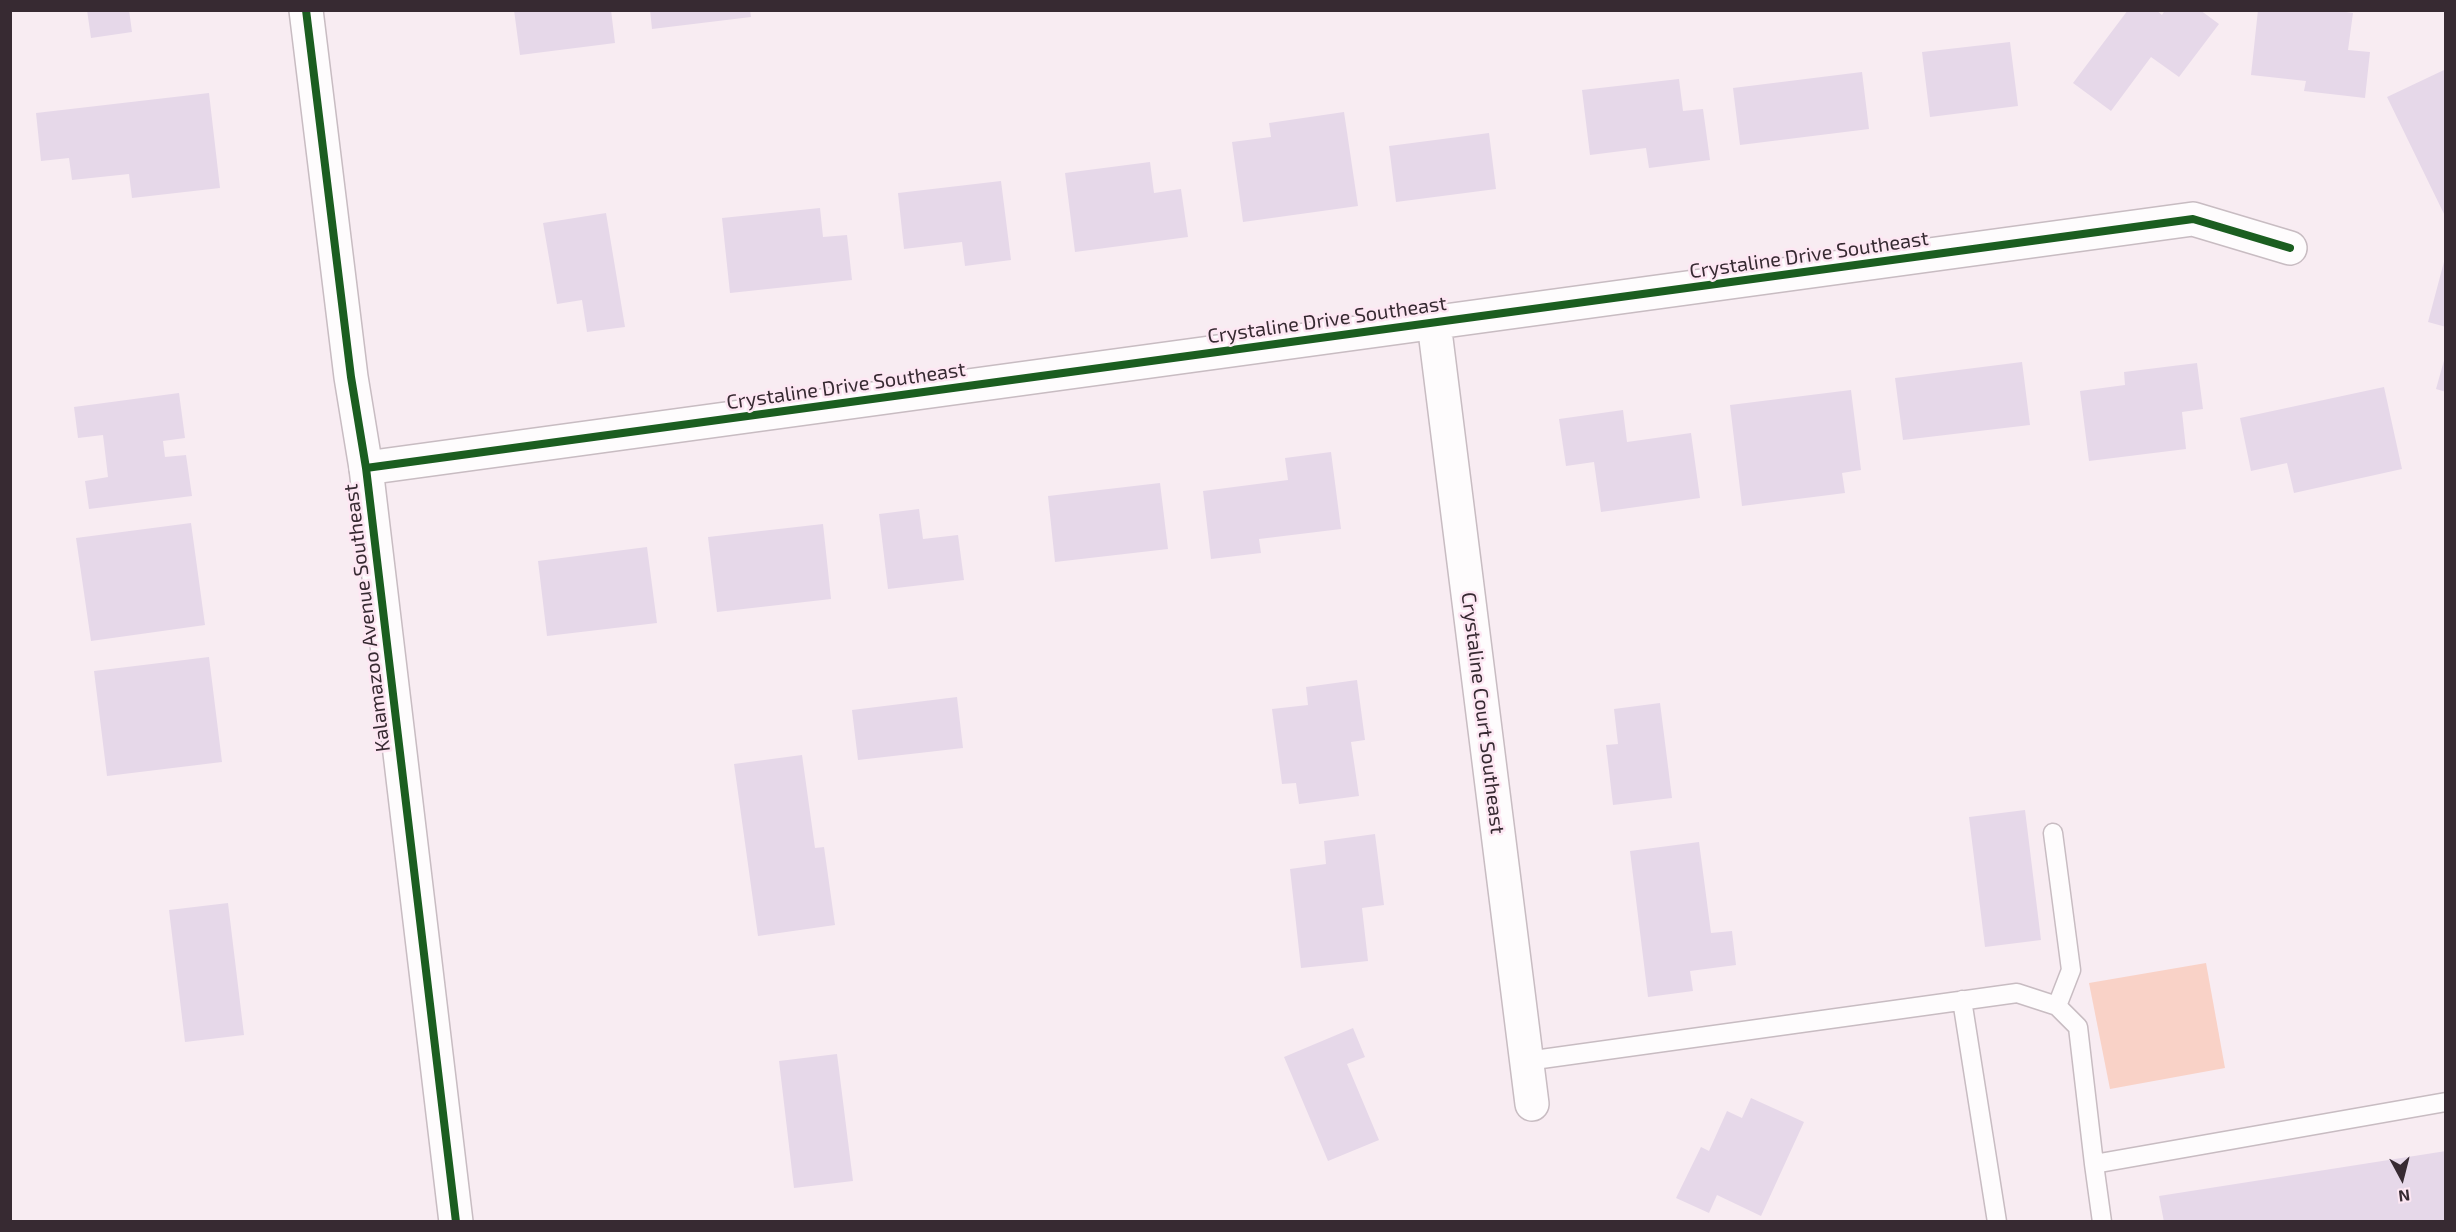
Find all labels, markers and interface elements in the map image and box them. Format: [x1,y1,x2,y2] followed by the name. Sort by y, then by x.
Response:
[1688,226,1930,284] street label: Crystaline Drive Southeast
[1206,291,1448,349] street label: Crystaline Drive Southeast
[725,357,967,415] street label: Crystaline Drive Southeast
[339,483,395,753] street label: Kalamazoo Avenue Southeast
[1456,591,1510,835] street label: Crystaline Court Southeast
[2372,1148,2432,1208] north arrow
[2397,1186,2411,1206] text: N

